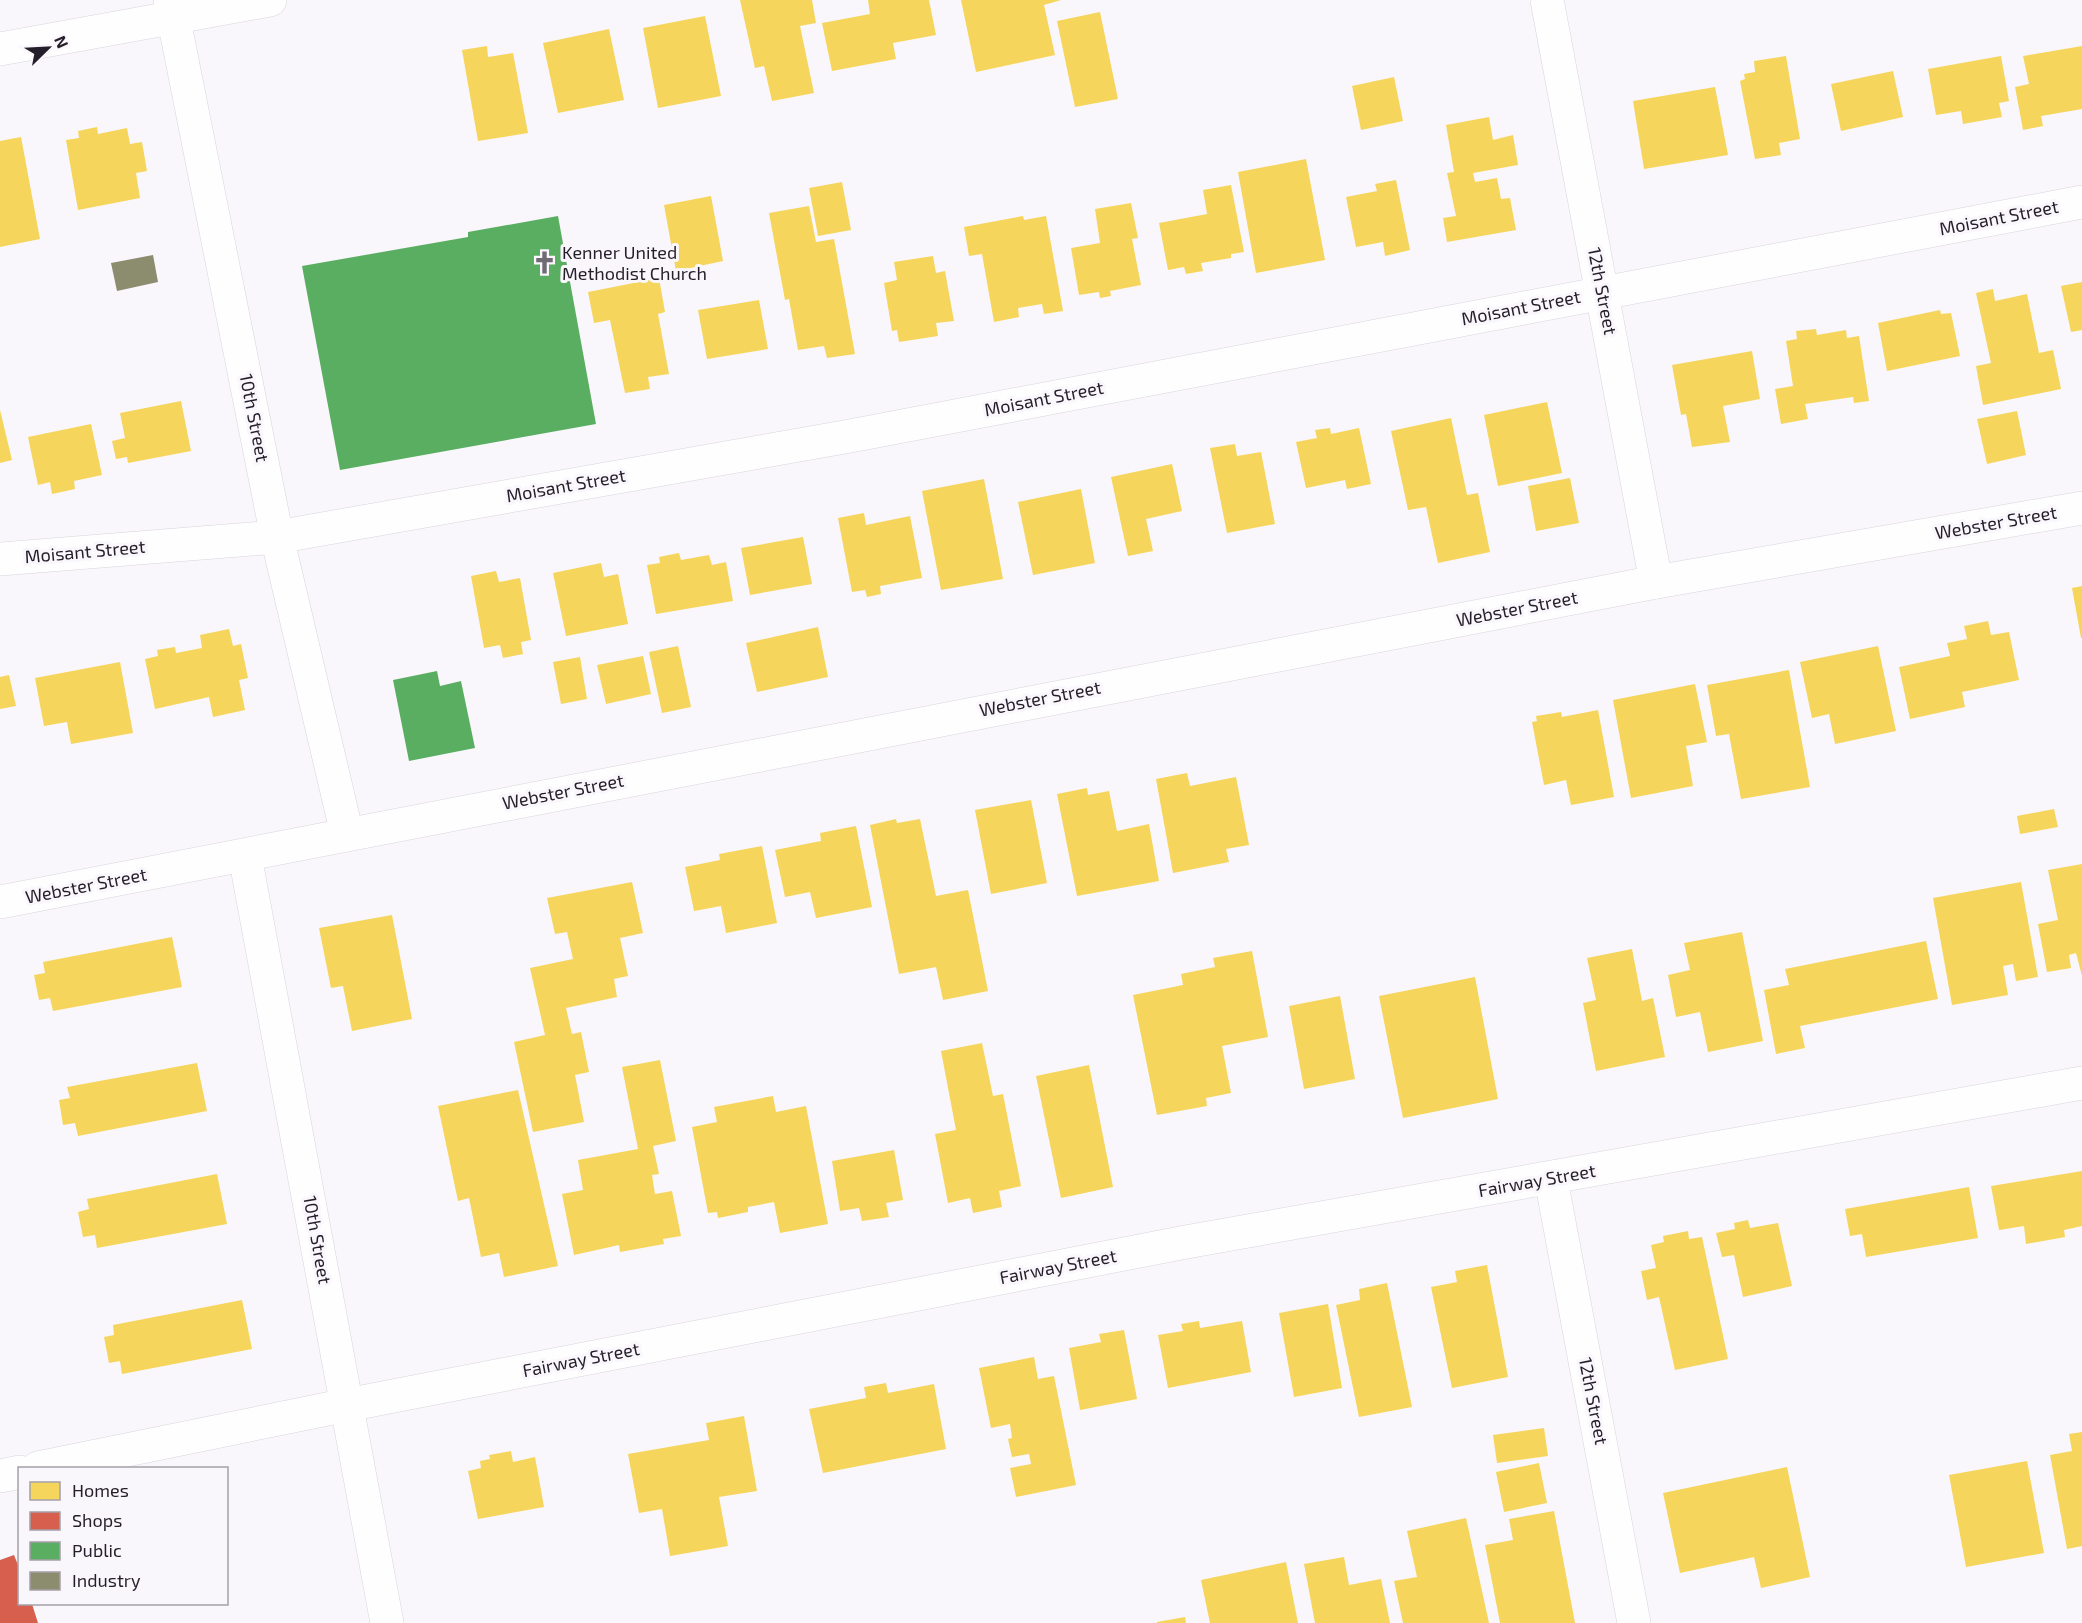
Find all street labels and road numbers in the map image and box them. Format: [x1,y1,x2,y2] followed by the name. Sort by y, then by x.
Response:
[1937,195,2060,239] street label: Moisant Street
[1584,245,1622,337] street label: 12th Street
[1459,285,1582,329] street label: Moisant Street
[236,372,274,464] street label: 10th Street
[982,376,1105,420] street label: Moisant Street
[504,464,627,506] street label: Moisant Street
[1933,500,2059,544] street label: Webster Street
[24,535,146,567] street label: Moisant Street
[1454,585,1580,631] street label: Webster Street
[977,675,1103,721] street label: Webster Street
[500,768,626,814] street label: Webster Street
[23,862,149,908] street label: Webster Street
[1476,1159,1597,1201] street label: Fairway Street
[299,1194,337,1286] street label: 10th Street
[997,1244,1118,1288] street label: Fairway Street
[520,1337,641,1381] street label: Fairway Street
[1575,1355,1613,1447] street label: 12th Street

